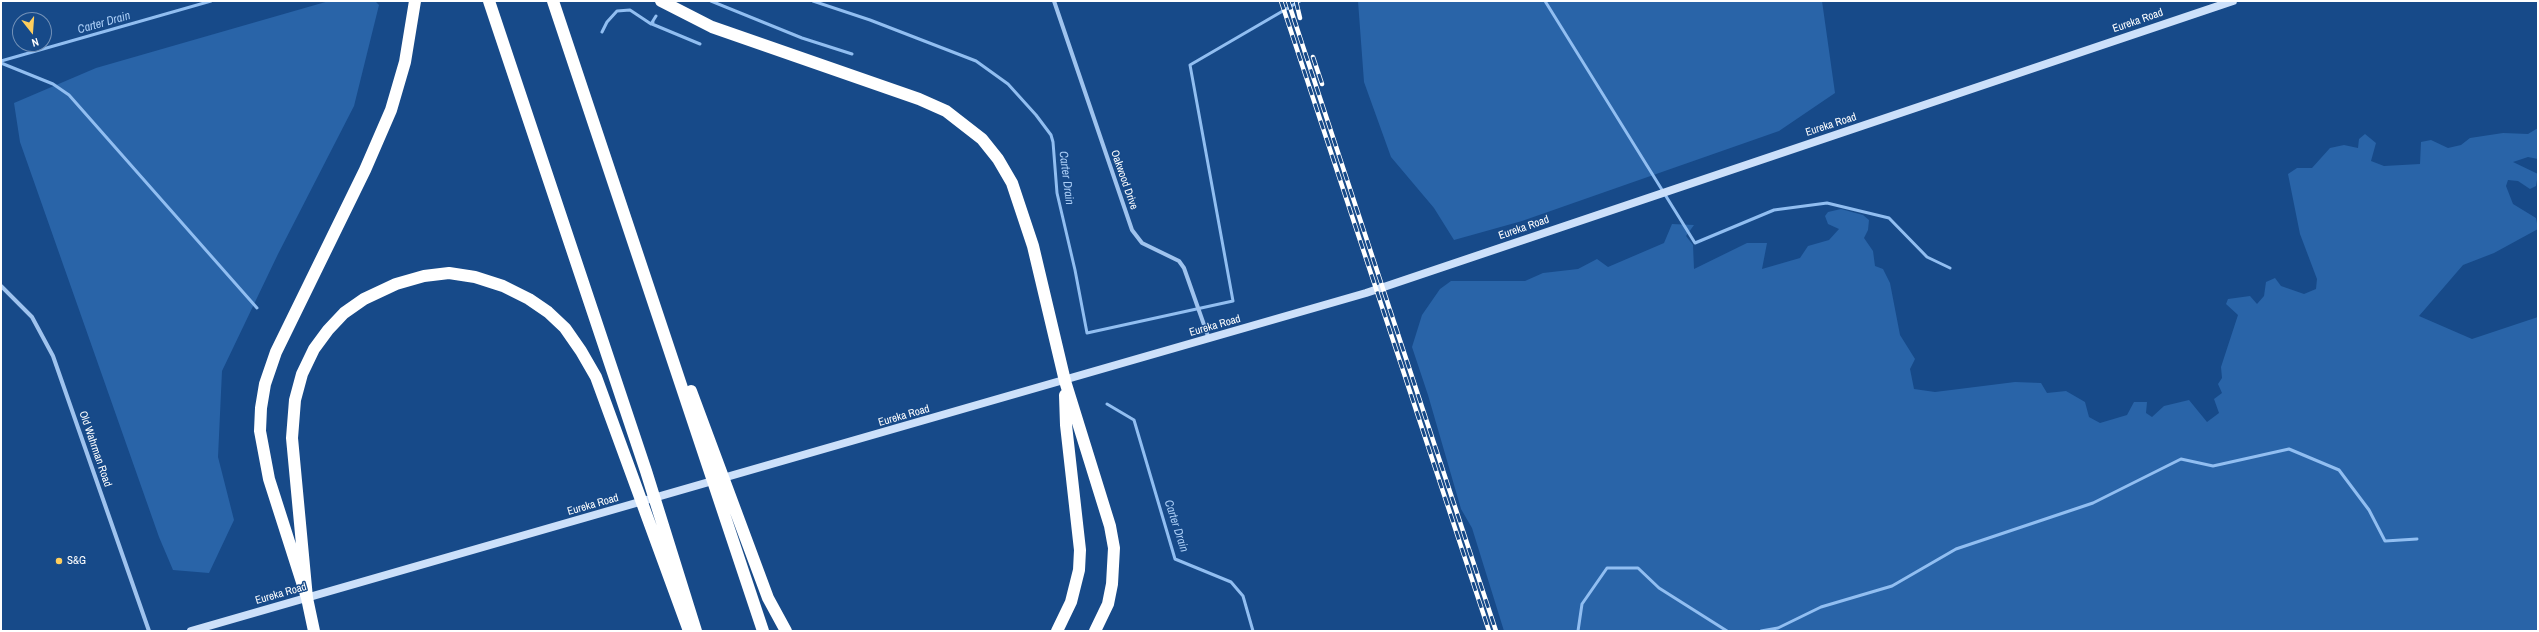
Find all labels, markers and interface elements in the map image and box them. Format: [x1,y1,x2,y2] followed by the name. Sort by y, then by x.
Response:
[2111,6,2165,36] street label: Eureka Road
[76,9,132,37] water label: Carter Drain
[12,12,52,52] north arrow
[30,35,40,50] text: N
[1804,111,1858,139] street label: Eureka Road
[1108,148,1140,212] street label: Oakwood Drive
[1056,150,1076,206] water label: Carter Drain
[1497,213,1551,243] street label: Eureka Road
[1188,312,1242,340] street label: Eureka Road
[877,402,931,430] street label: Eureka Road
[76,409,114,489] street label: Old Wahrman Road
[566,491,620,519] street label: Eureka Road
[1161,498,1191,554] water label: Carter Drain
[67,554,86,568] place label: S&G
[54,556,64,566] marker: S&G
[254,580,308,608] street label: Eureka Road

